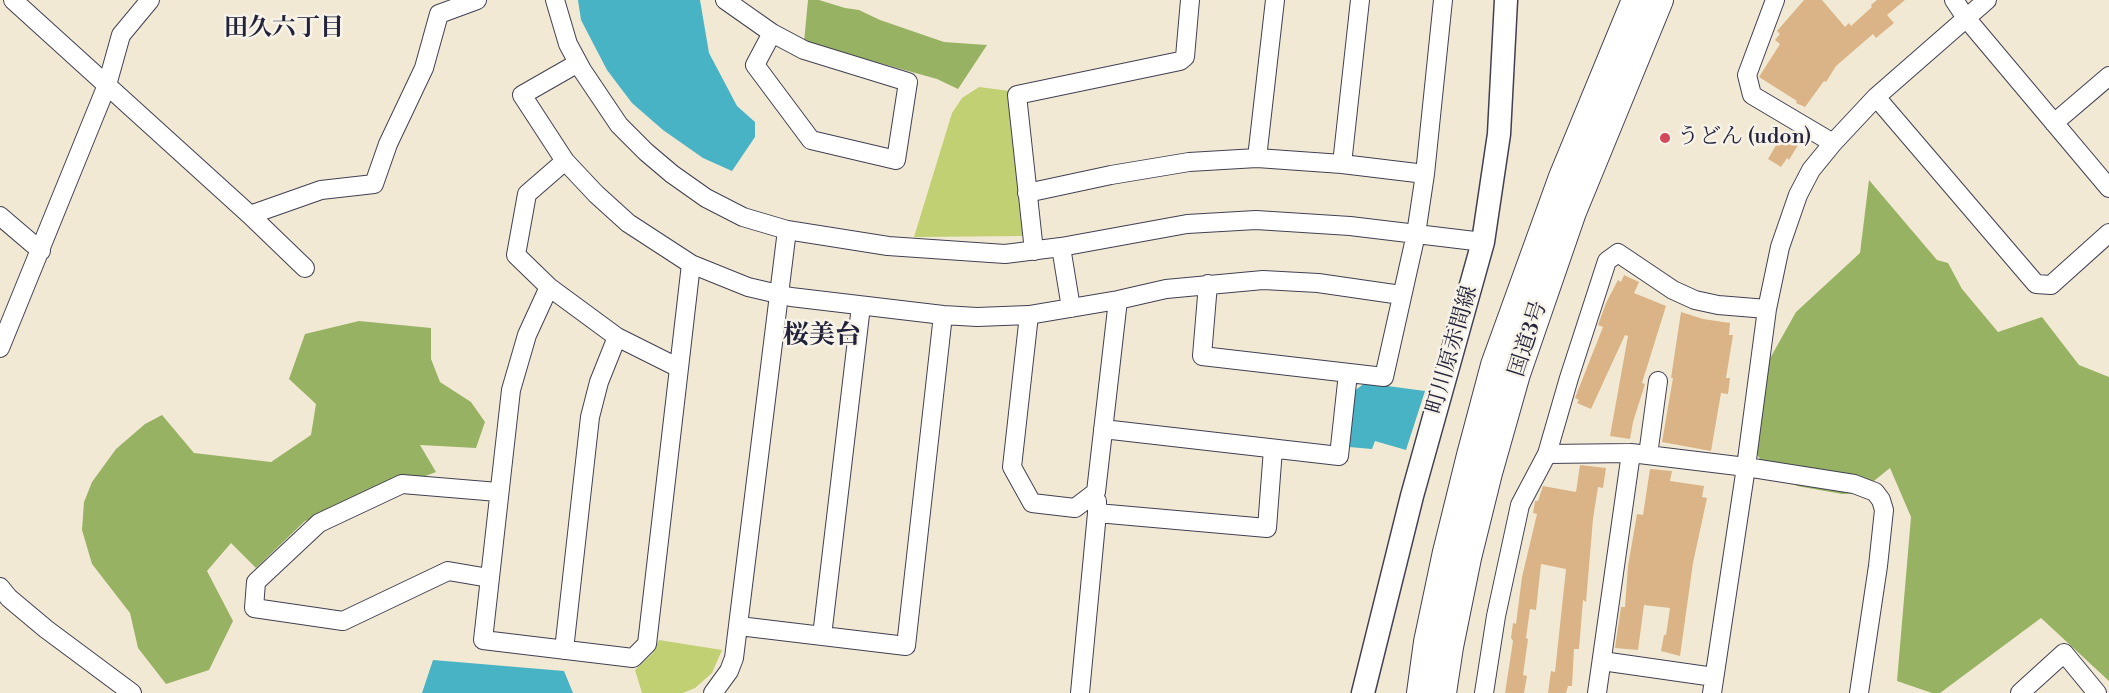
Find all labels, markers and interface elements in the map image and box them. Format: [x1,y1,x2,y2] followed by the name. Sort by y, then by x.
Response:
[224,15,344,43] district label: 田久六丁目
[1677,125,1812,151] place label: うどん (udon)
[1658,131,1672,145] marker: うどん (udon)
[1422,283,1484,417] street label: 町川原赤間線
[1504,298,1554,380] street label: 国道3号
[783,321,861,353] district label: 桜美台

